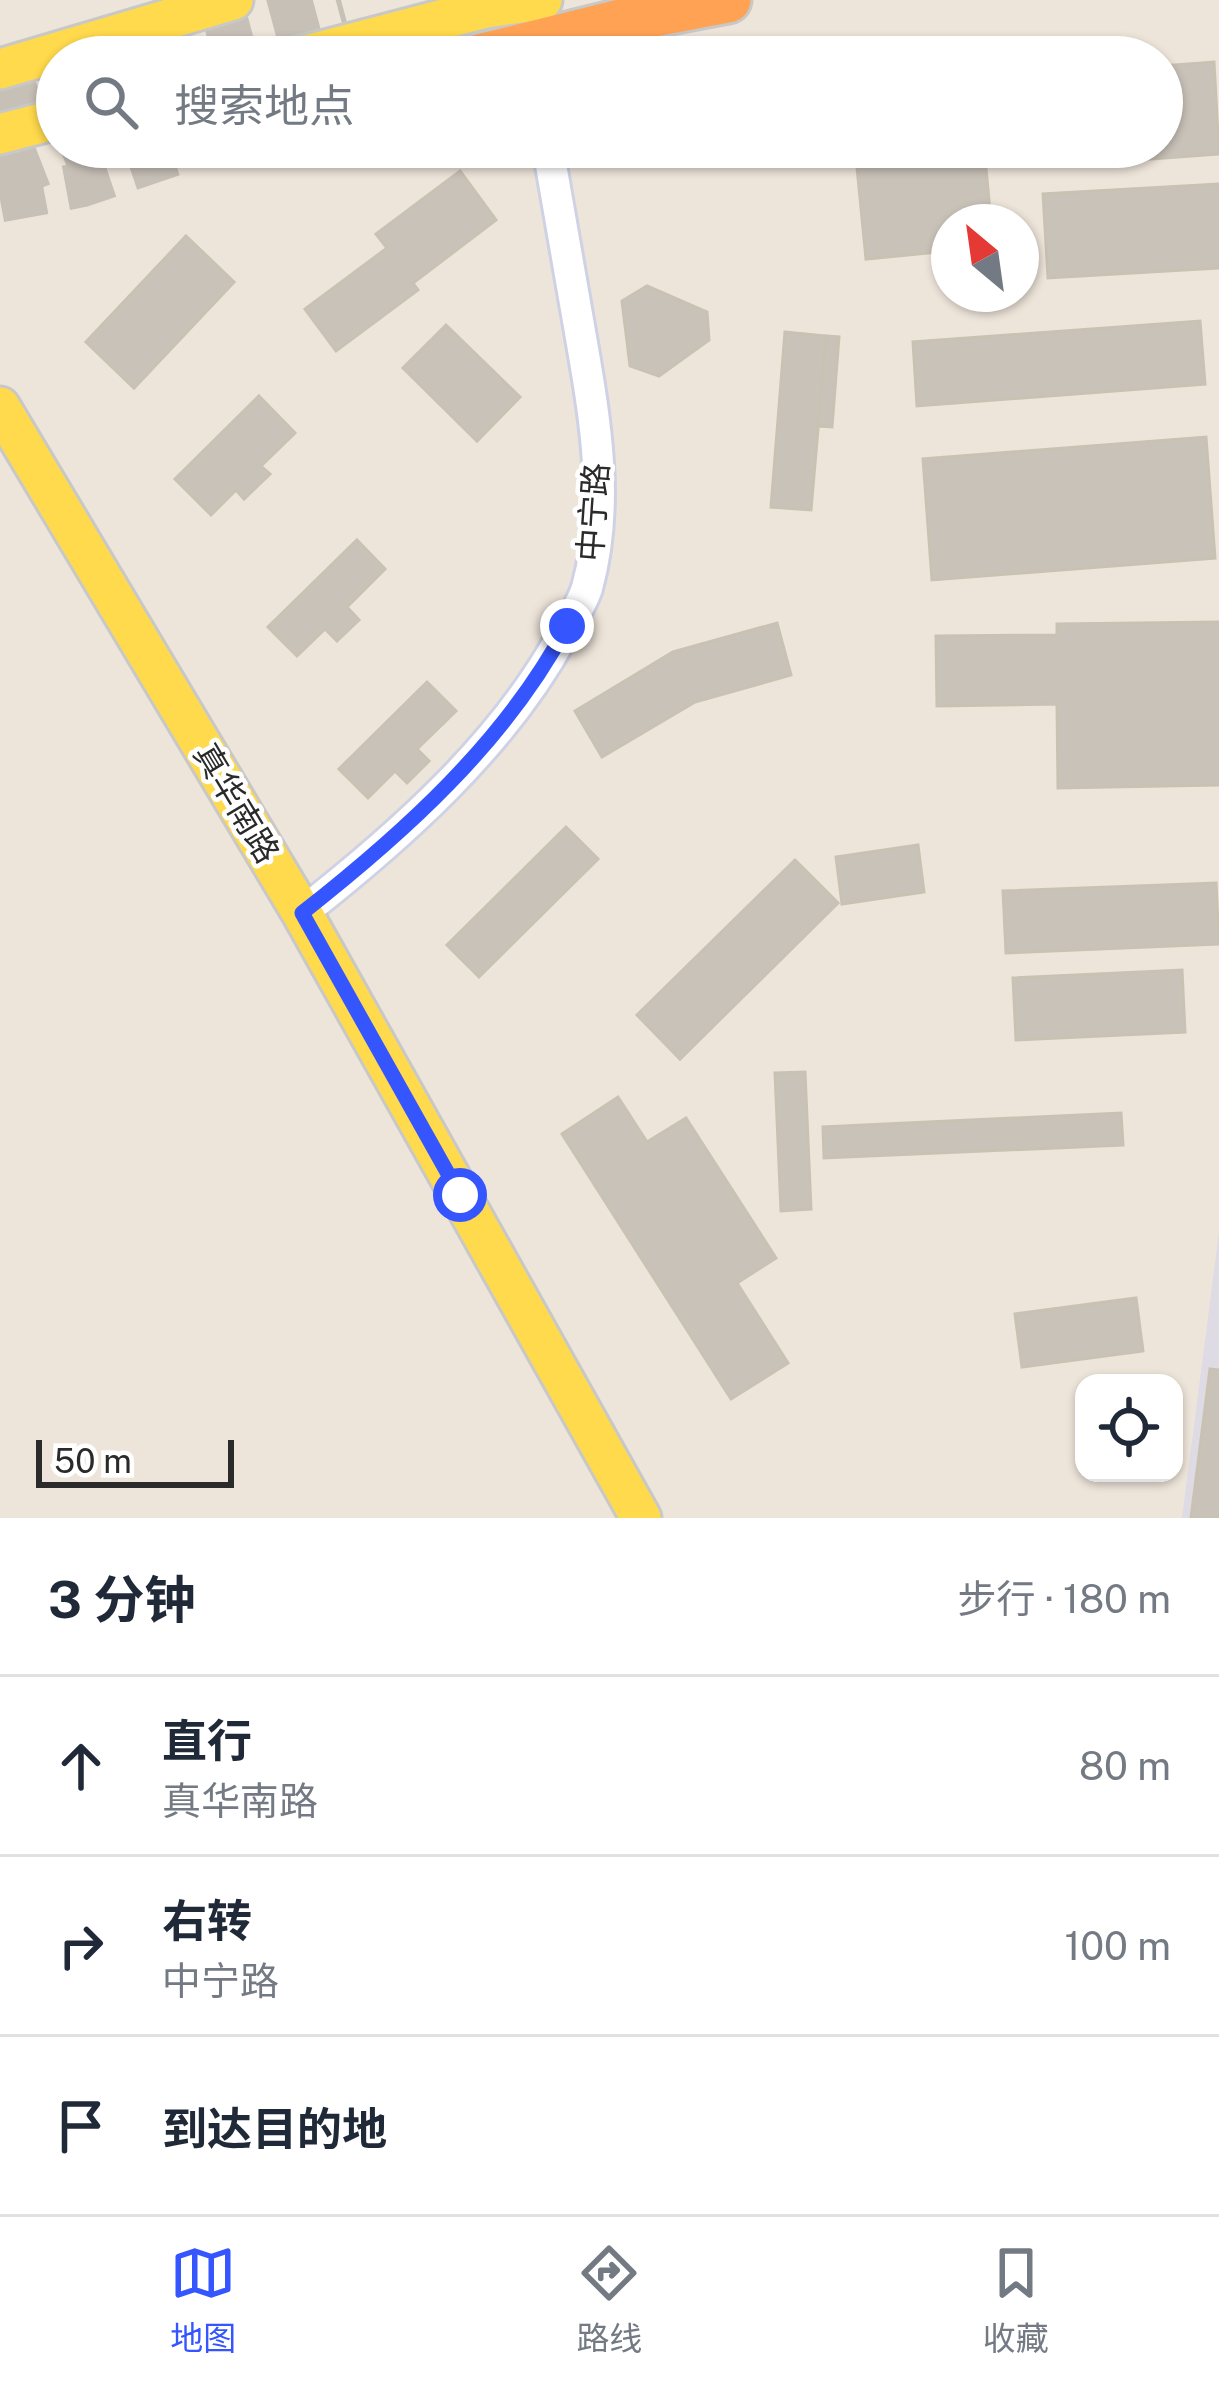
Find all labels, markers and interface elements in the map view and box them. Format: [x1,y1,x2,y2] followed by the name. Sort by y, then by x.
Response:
[36,36,1183,168] search box
[78,69,144,135] icon: search
[174,79,354,132] text: 搜索地点
[931,204,1039,312] north arrow
[571,461,615,563] street label: 中宁路
[540,599,594,653] route end
[187,737,287,869] street label: 真华南路
[433,1168,487,1222] route start
[1075,1374,1183,1482] map controls
[1075,1374,1183,1482] button: locate
[36,1434,234,1487] scale bar
[54,1442,132,1480] text: 50 m
[48,1570,195,1629] text: 3 分钟
[957,1576,1171,1622] text: 步行 · 180 m
[162,1714,252,1767] text: 直行
[48,1733,114,1799] icon: ahead
[1079,1743,1171,1789] text: 80 m
[162,1778,318,1824] text: 真华南路
[162,1894,252,1947] text: 右转
[48,1913,114,1979] icon: right
[1064,1923,1171,1969] text: 100 m
[162,1958,279,2004] text: 中宁路
[48,2093,114,2159] icon: arrive
[162,2102,387,2155] text: 到达目的地
[170,2240,236,2360] tab: 地图
[576,2240,642,2360] tab: 路线
[983,2240,1049,2360] tab: 收藏

